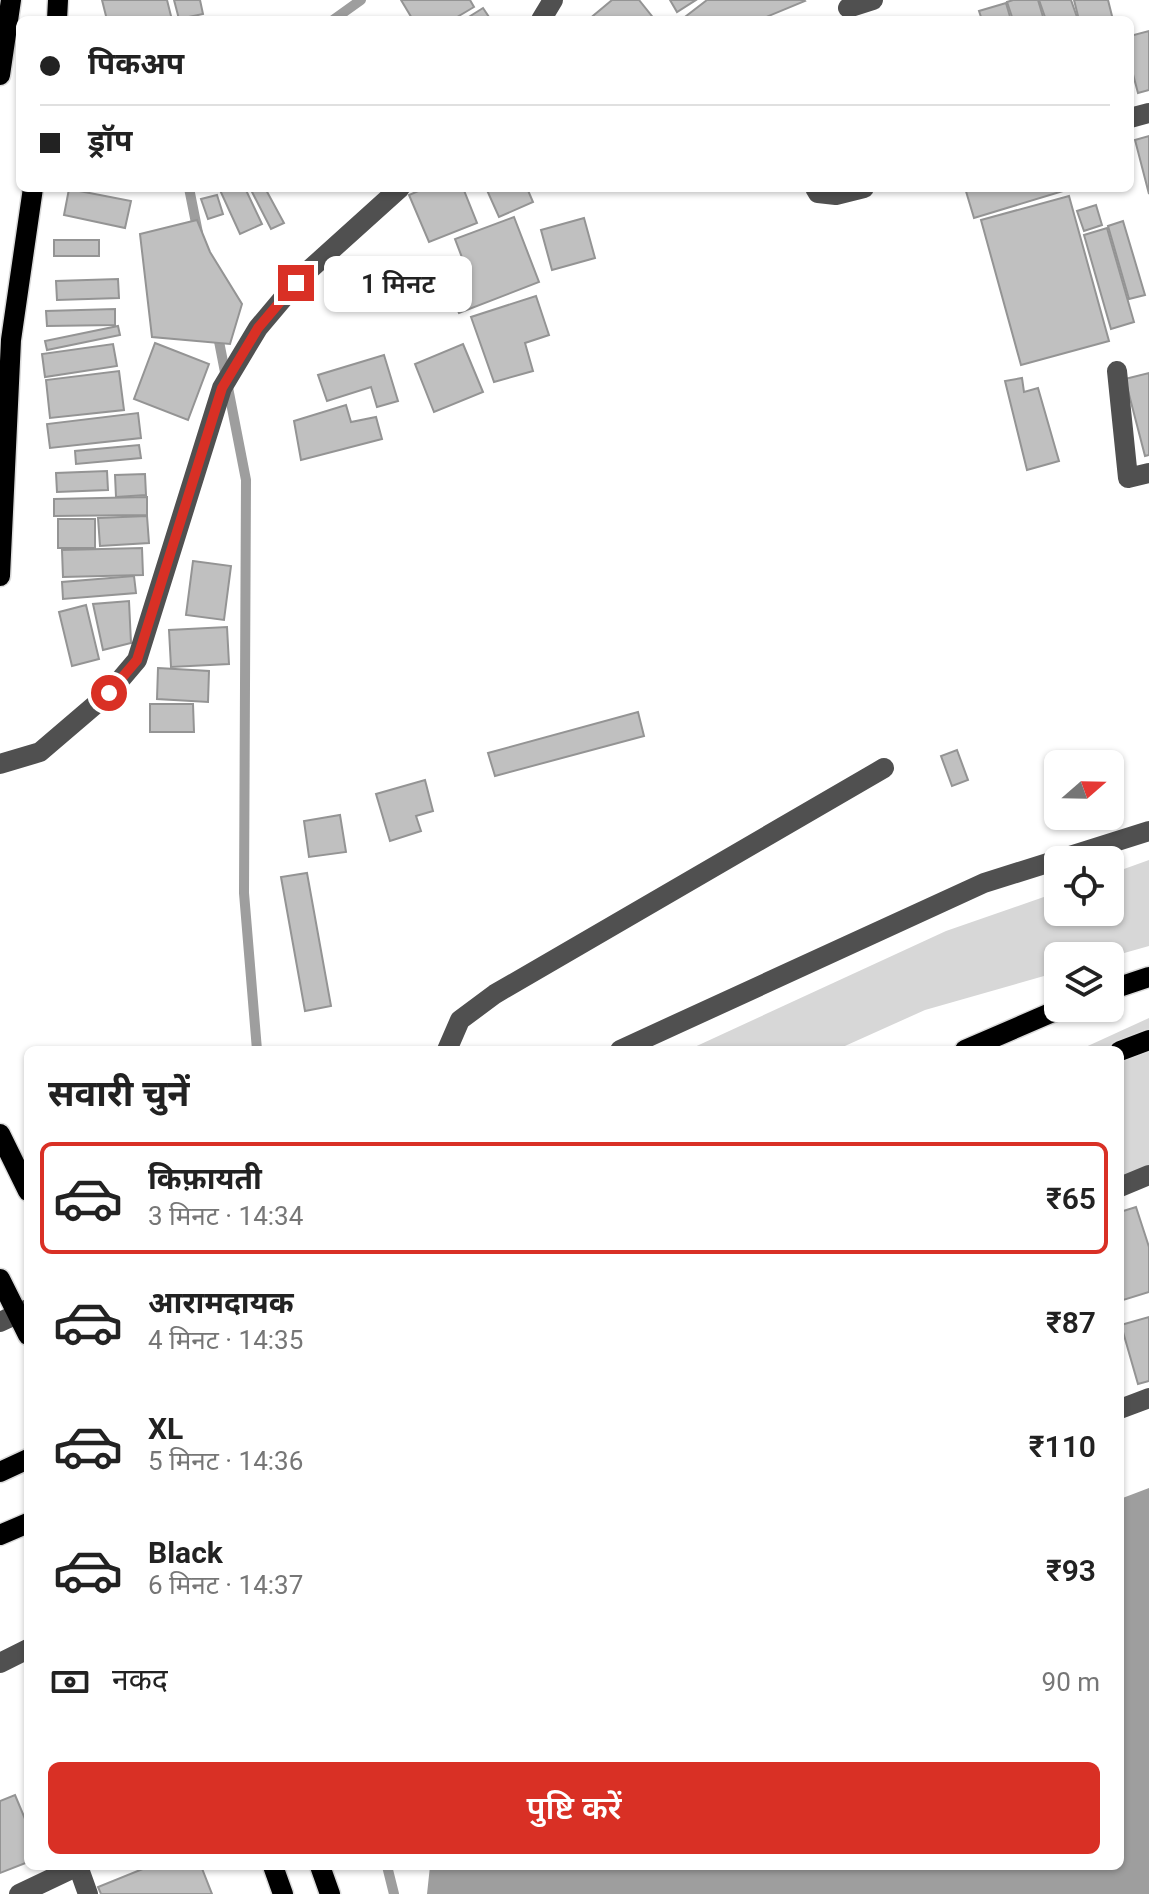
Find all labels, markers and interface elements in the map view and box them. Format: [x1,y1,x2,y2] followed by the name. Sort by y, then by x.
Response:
[88,46,184,81] text: पिकअप
[88,123,132,158] text: ड्रॉप
[324,255,472,311] callout: 1 मिनट
[278,265,314,301] route end
[361,269,435,299] text: 1 मिनट
[91,675,127,711] route start
[1044,750,1124,830] north arrow
[1044,750,1124,1022] map controls
[1044,846,1124,926] button: locate
[1044,942,1124,1022] button: layers
[48,1073,189,1115] text: सवारी चुनें
[148,1161,262,1196] text: किफ़ायती
[52,1162,124,1234] icon: car
[1046,1181,1096,1216] text: ₹65
[148,1201,303,1231] text: 3 मिनट · 14:34
[148,1285,294,1320] text: आरामदायक
[52,1286,124,1358] icon: car
[1046,1305,1096,1340] text: ₹87
[148,1325,303,1355] text: 4 मिनट · 14:35
[52,1410,124,1482] icon: car
[148,1411,183,1446] text: XL
[1029,1429,1096,1464] text: ₹110
[148,1446,303,1476] text: 5 मिनट · 14:36
[52,1534,124,1606] icon: car
[148,1535,223,1570] text: Black
[1046,1553,1096,1588] text: ₹93
[148,1570,303,1600] text: 6 मिनट · 14:37
[48,1660,92,1704] icon: cash
[112,1662,168,1697] text: नकद
[1042,1667,1100,1697] text: 90 m
[48,1762,1100,1854] button: पुष्टि करें

